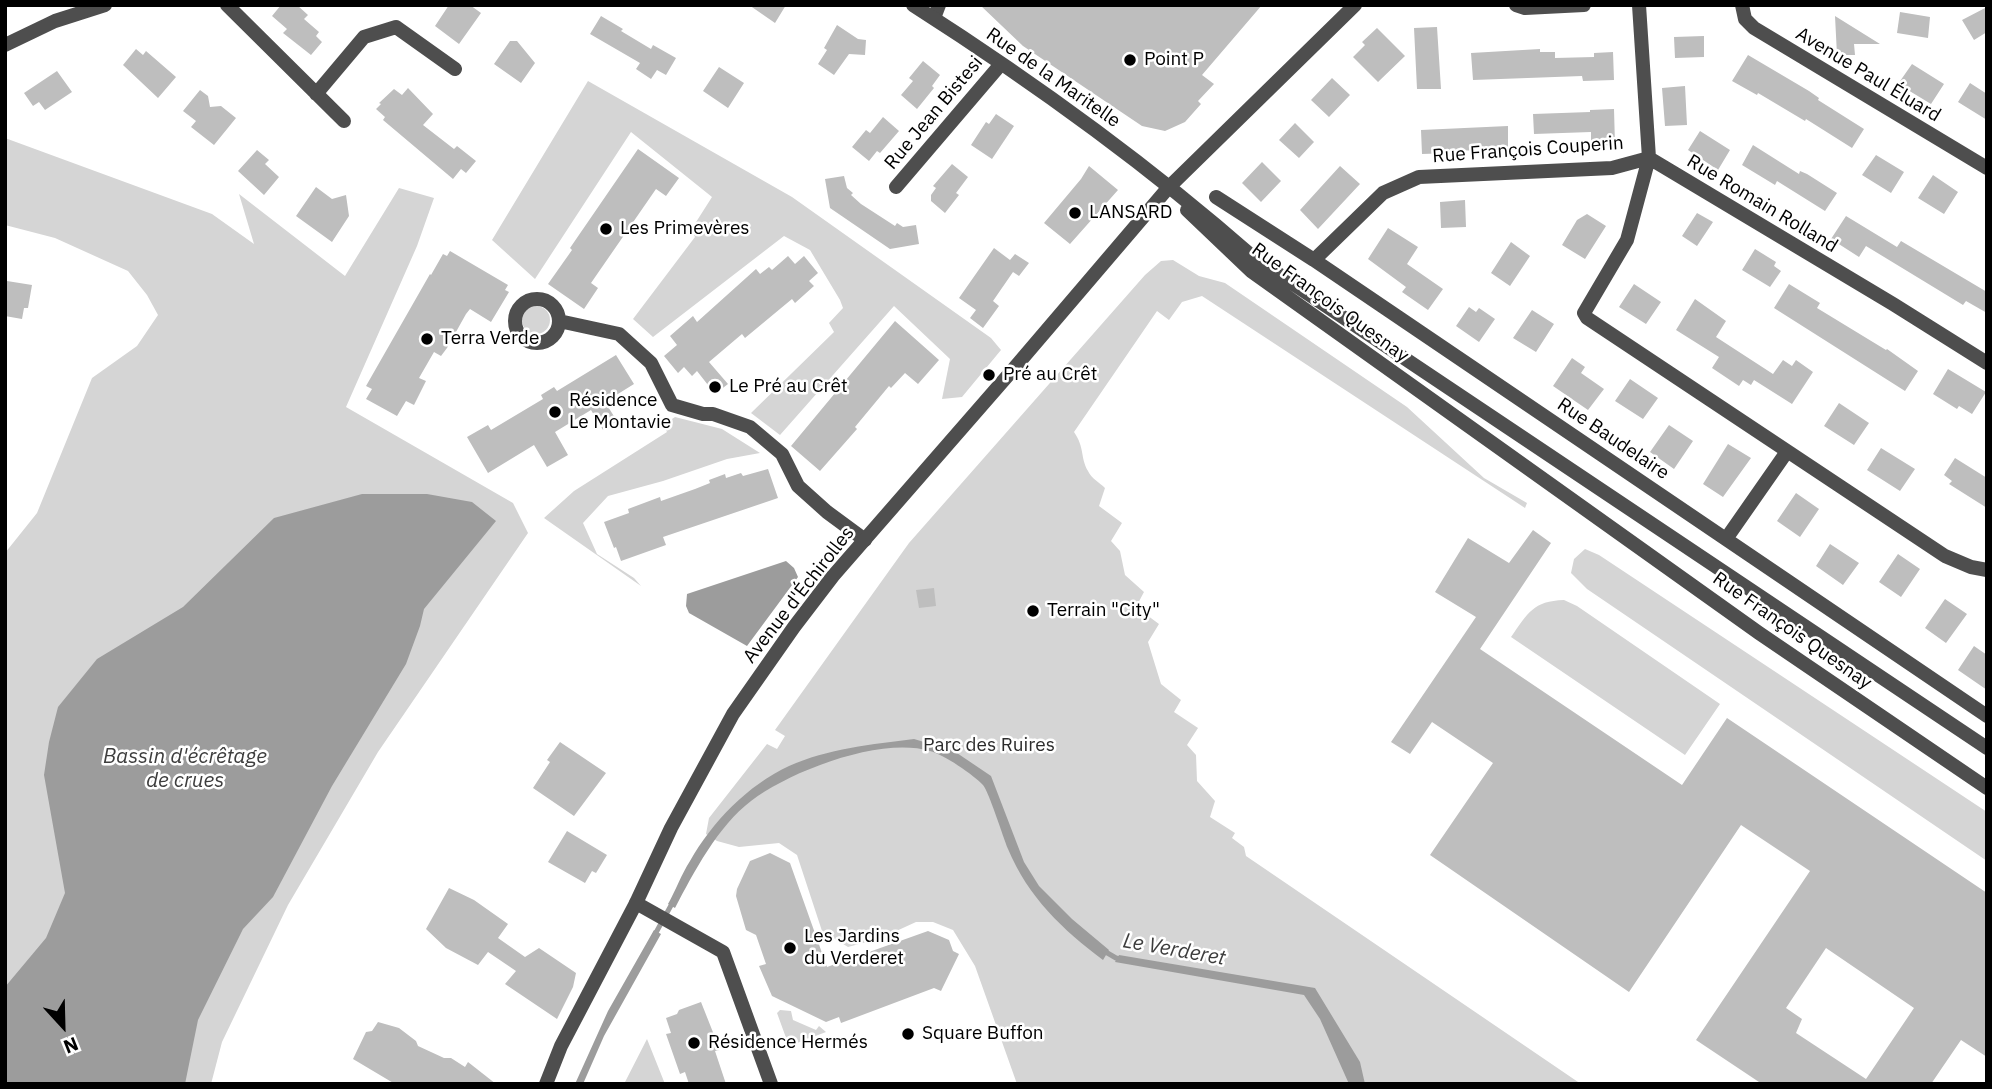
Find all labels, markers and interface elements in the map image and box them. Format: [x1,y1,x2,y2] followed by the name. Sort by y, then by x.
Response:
[982,23,1124,133] street label: Rue de la Maritelle
[1791,23,1945,127] street label: Avenue Paul Éluard
[1144,49,1204,71] place label: Point P
[880,52,988,174] street label: Rue Jean Bistesi
[1122,52,1138,68] marker: Point P
[1432,132,1624,168] street label: Rue François Couperin
[1682,150,1842,258] street label: Rue Romain Rolland
[1089,202,1173,224] place label: LANSARD
[1067,205,1083,221] marker: LANSARD
[620,218,750,240] place label: Les Primevères
[598,221,614,237] marker: Les Primevères
[1247,238,1413,368] street label: Rue François Quesnay
[441,328,539,350] place label: Terra Verde
[419,331,435,347] marker: Terra Verde
[1003,364,1097,386] place label: Pré au Crêt
[981,367,997,383] marker: Pré au Crêt
[729,376,848,398] place label: Le Pré au Crêt
[707,379,723,395] marker: Le Pré au Crêt
[569,390,671,434] place label: Résidence Le Montavie
[1553,393,1673,485] street label: Rue Baudelaire
[547,404,563,420] marker: Résidence Le Montavie
[739,522,859,668] street label: Avenue d'Échirolles
[1708,568,1876,694] street label: Rue François Quesnay
[1047,600,1160,622] place label: Terrain "City"
[1025,603,1041,619] marker: Terrain "City"
[923,735,1055,757] park label: Parc des Ruires
[103,744,267,794] water label: Bassin d'écrêtage de crues
[804,926,904,970] place label: Les Jardins du Verderet
[1121,929,1227,971] water label: Le Verderet
[782,940,798,956] marker: Les Jardins du Verderet
[28,991,98,1061] north arrow
[922,1023,1044,1045] place label: Square Buffon
[900,1026,916,1042] marker: Square Buffon
[60,1032,82,1059] text: N
[708,1032,868,1054] place label: Résidence Hermés
[686,1035,702,1051] marker: Résidence Hermés

